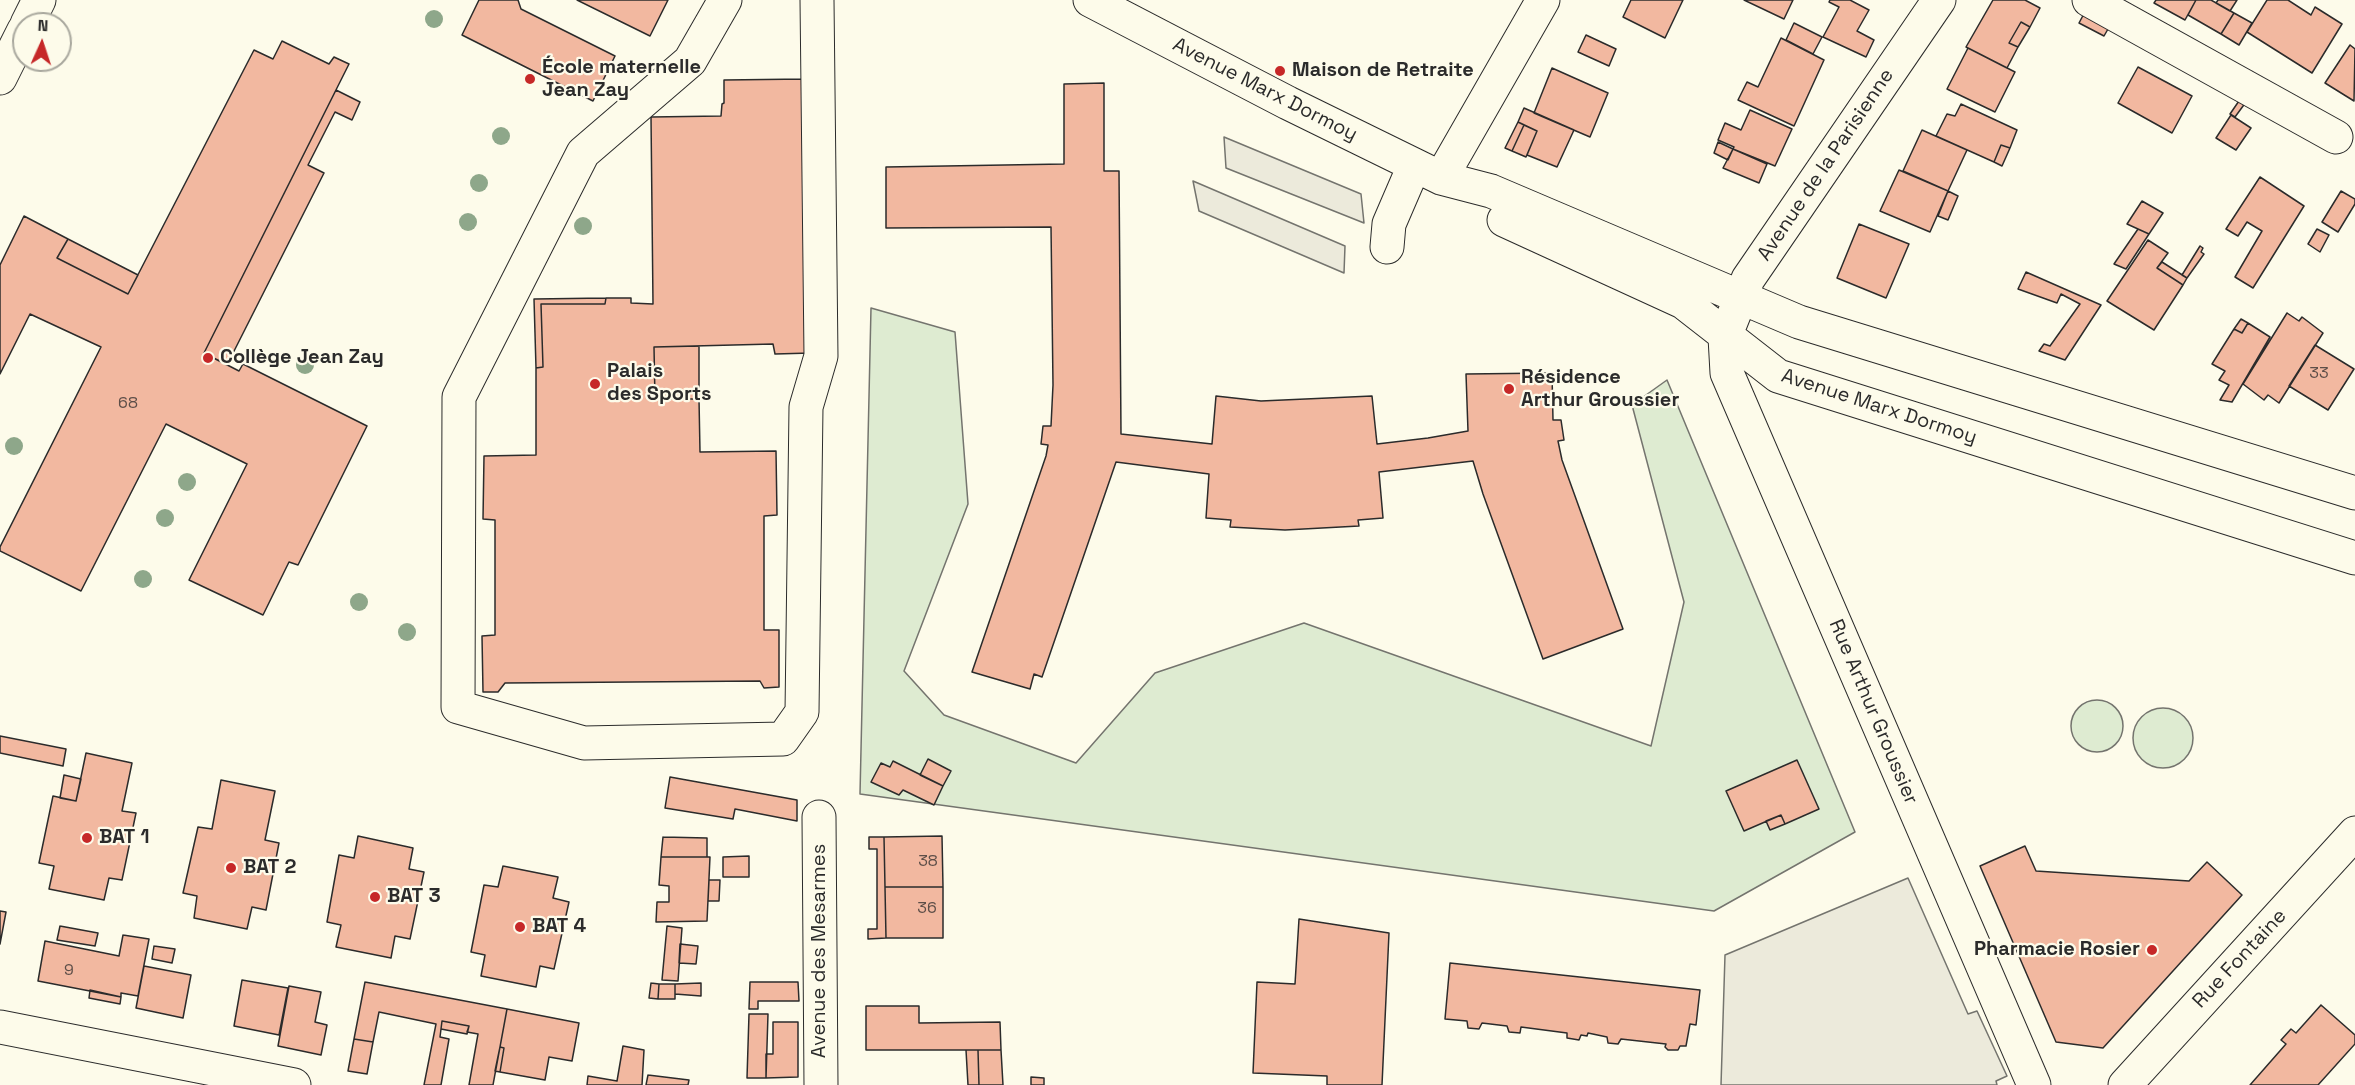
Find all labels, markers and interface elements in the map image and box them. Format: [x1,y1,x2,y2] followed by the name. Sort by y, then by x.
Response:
[12,12,72,72] north arrow
[37,15,49,36] text: N
[1169,33,1361,147] street label: Avenue Marx Dormoy
[542,56,701,103] place label: École maternelle Jean Zay
[1292,59,1474,83] place label: Maison de Retraite
[1273,64,1287,78] marker: Maison de Retraite
[1753,64,1899,266] street label: Avenue de la Parisienne
[523,72,537,86] marker: École maternelle Jean Zay
[220,346,384,370] place label: Collège Jean Zay
[201,351,215,365] marker: Collège Jean Zay
[607,360,711,407] place label: Palais des Sports
[1778,364,1980,450] street label: Avenue Marx Dormoy
[2309,364,2329,384] house number: 33
[1521,366,1679,413] place label: Résidence Arthur Groussier
[588,377,602,391] marker: Palais des Sports
[1502,382,1516,396] marker: Résidence Arthur Groussier
[118,394,138,414] house number: 68
[1823,616,1923,808] street label: Rue Arthur Groussier
[99,826,149,850] place label: BAT 1
[80,831,94,845] marker: BAT 1
[808,844,832,1058] street label: Avenue des Mesarmes
[918,852,938,872] house number: 38
[243,856,296,880] place label: BAT 2
[224,861,238,875] marker: BAT 2
[387,885,441,909] place label: BAT 3
[368,890,382,904] marker: BAT 3
[917,899,937,919] house number: 36
[2188,905,2292,1013] street label: Rue Fontaine
[532,915,586,939] place label: BAT 4
[513,920,527,934] marker: BAT 4
[1974,938,2140,962] place label: Pharmacie Rosier
[2145,943,2159,957] marker: Pharmacie Rosier
[64,961,74,981] house number: 9

